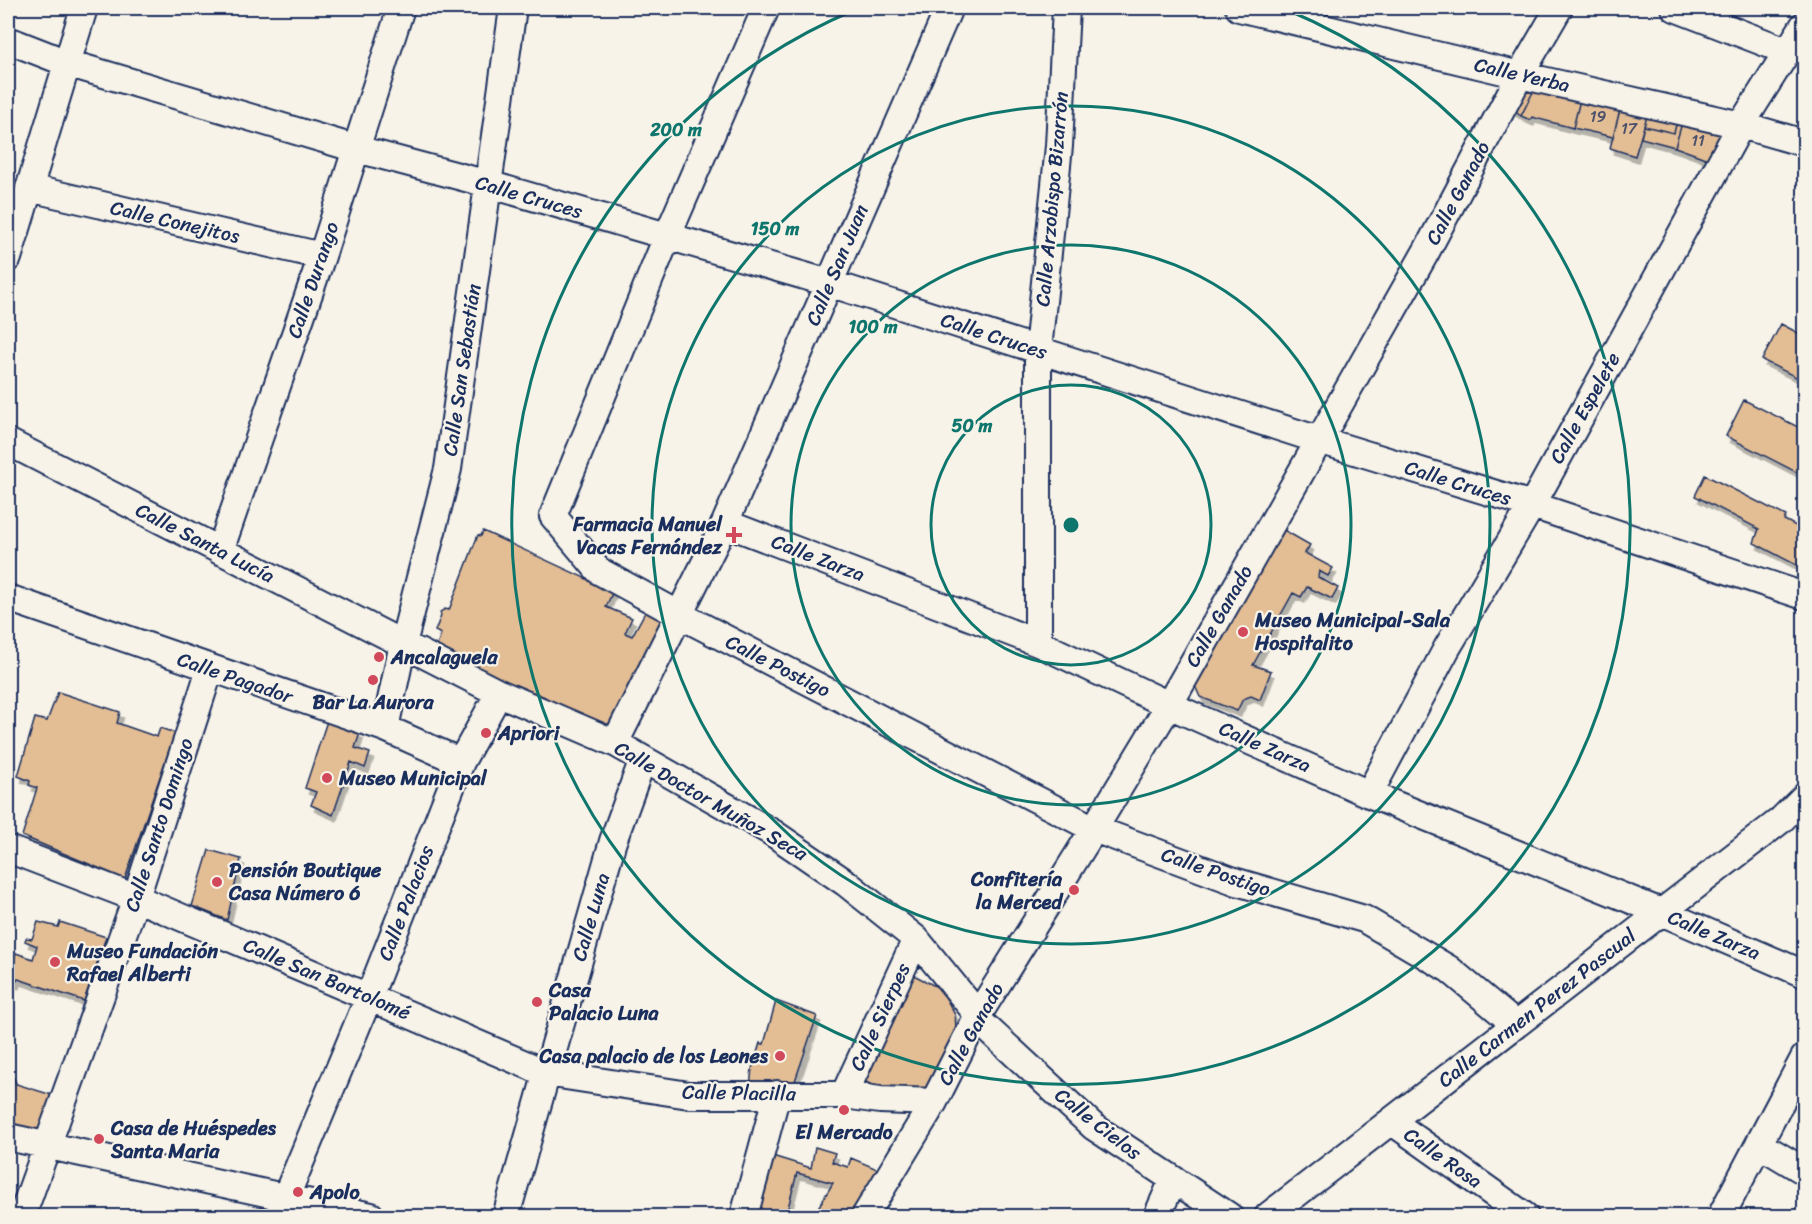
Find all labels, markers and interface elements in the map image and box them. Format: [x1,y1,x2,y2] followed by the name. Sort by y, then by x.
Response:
[1471,47,1573,103] street label: Calle Yerba
[1025,90,1079,308] street label: Calle Arzobispo Bizarrón
[1590,102,1607,131] house number: 19
[649,114,702,146] text: 200 m
[1621,114,1638,143] house number: 17
[1691,126,1705,155] house number: 11
[1416,135,1500,251] street label: Calle Ganado
[471,165,588,229] street label: Calle Cruces
[107,190,244,254] street label: Calle Conejitos
[796,199,878,331] street label: Calle San Juan
[751,213,799,245] text: 150 m
[277,217,349,343] street label: Calle Durango
[433,281,491,458] street label: Calle San Sebastián
[936,302,1053,370] street label: Calle Cruces
[849,311,898,343] text: 100 m
[1540,346,1630,470] street label: Calle Espelete
[952,410,993,442] text: 50 m
[1400,450,1517,516] street label: Calle Cruces
[129,493,281,593] street label: Calle Santa Lucía
[572,507,723,565] place label: Farmacia Manuel Vacas Fernández
[1061,515,1081,535] centre of rings
[766,524,870,592] street label: Calle Zarza
[727,528,741,542] marker: Farmacia Manuel Vacas Fernández
[1175,558,1263,674] street label: Calle Ganado
[1254,603,1451,661] place label: Museo Municipal-Sala Hospitalito
[719,625,837,707] street label: Calle Postigo
[1236,625,1250,639] marker: Museo Municipal-Sala Hospitalito
[390,640,498,675] place label: Ancalaguela
[172,642,299,715] street label: Calle Pagador
[372,650,386,664] marker: Ancalaguela
[366,673,380,687] marker: Bar La Aurora
[313,685,434,720] place label: Bar La Aurora
[1213,711,1317,783] street label: Calle Zarza
[497,716,561,751] place label: Apriori
[479,726,493,740] marker: Apriori
[607,731,815,871] street label: Calle Doctor Muñoz Seca
[114,733,204,917] street label: Calle Santo Domingo
[338,761,488,796] place label: Museo Municipal
[320,771,334,785] marker: Museo Municipal
[1157,837,1275,907] street label: Calle Postigo
[368,839,444,966] street label: Calle Palacios
[228,853,382,911] place label: Pensión Boutique Casa Número 6
[970,862,1064,920] place label: Confitería la Merced
[562,869,620,965] street label: Calle Luna
[210,875,224,889] marker: Pensión Boutique Casa Número 6
[1067,883,1081,897] marker: Confitería la Merced
[1662,900,1766,970] street label: Calle Zarza
[1430,918,1645,1097] street label: Calle Carmen Perez Pascual
[238,928,416,1030] street label: Calle San Bartolomé
[66,934,218,992] place label: Museo Fundación Rafael Alberti
[48,955,62,969] marker: Museo Fundación Rafael Alberti
[840,956,921,1077] street label: Calle Sierpes
[548,973,660,1031] place label: Casa Palacio Luna
[928,976,1014,1092] street label: Calle Ganado
[530,995,544,1009] marker: Casa Palacio Luna
[539,1039,769,1074] place label: Casa palacio de los Leones
[773,1049,787,1063] marker: Casa palacio de los Leones
[682,1075,797,1112] street label: Calle Placilla
[1047,1079,1150,1170] street label: Calle Cielos
[837,1103,851,1117] marker: El Mercado
[110,1111,277,1169] place label: Casa de Huéspedes Santa Maria
[795,1115,893,1150] place label: El Mercado
[1396,1118,1490,1198] street label: Calle Rosa
[92,1132,106,1146] marker: Casa de Huéspedes Santa Maria
[309,1175,361,1210] place label: Apolo
[291,1185,305,1199] marker: Apolo

